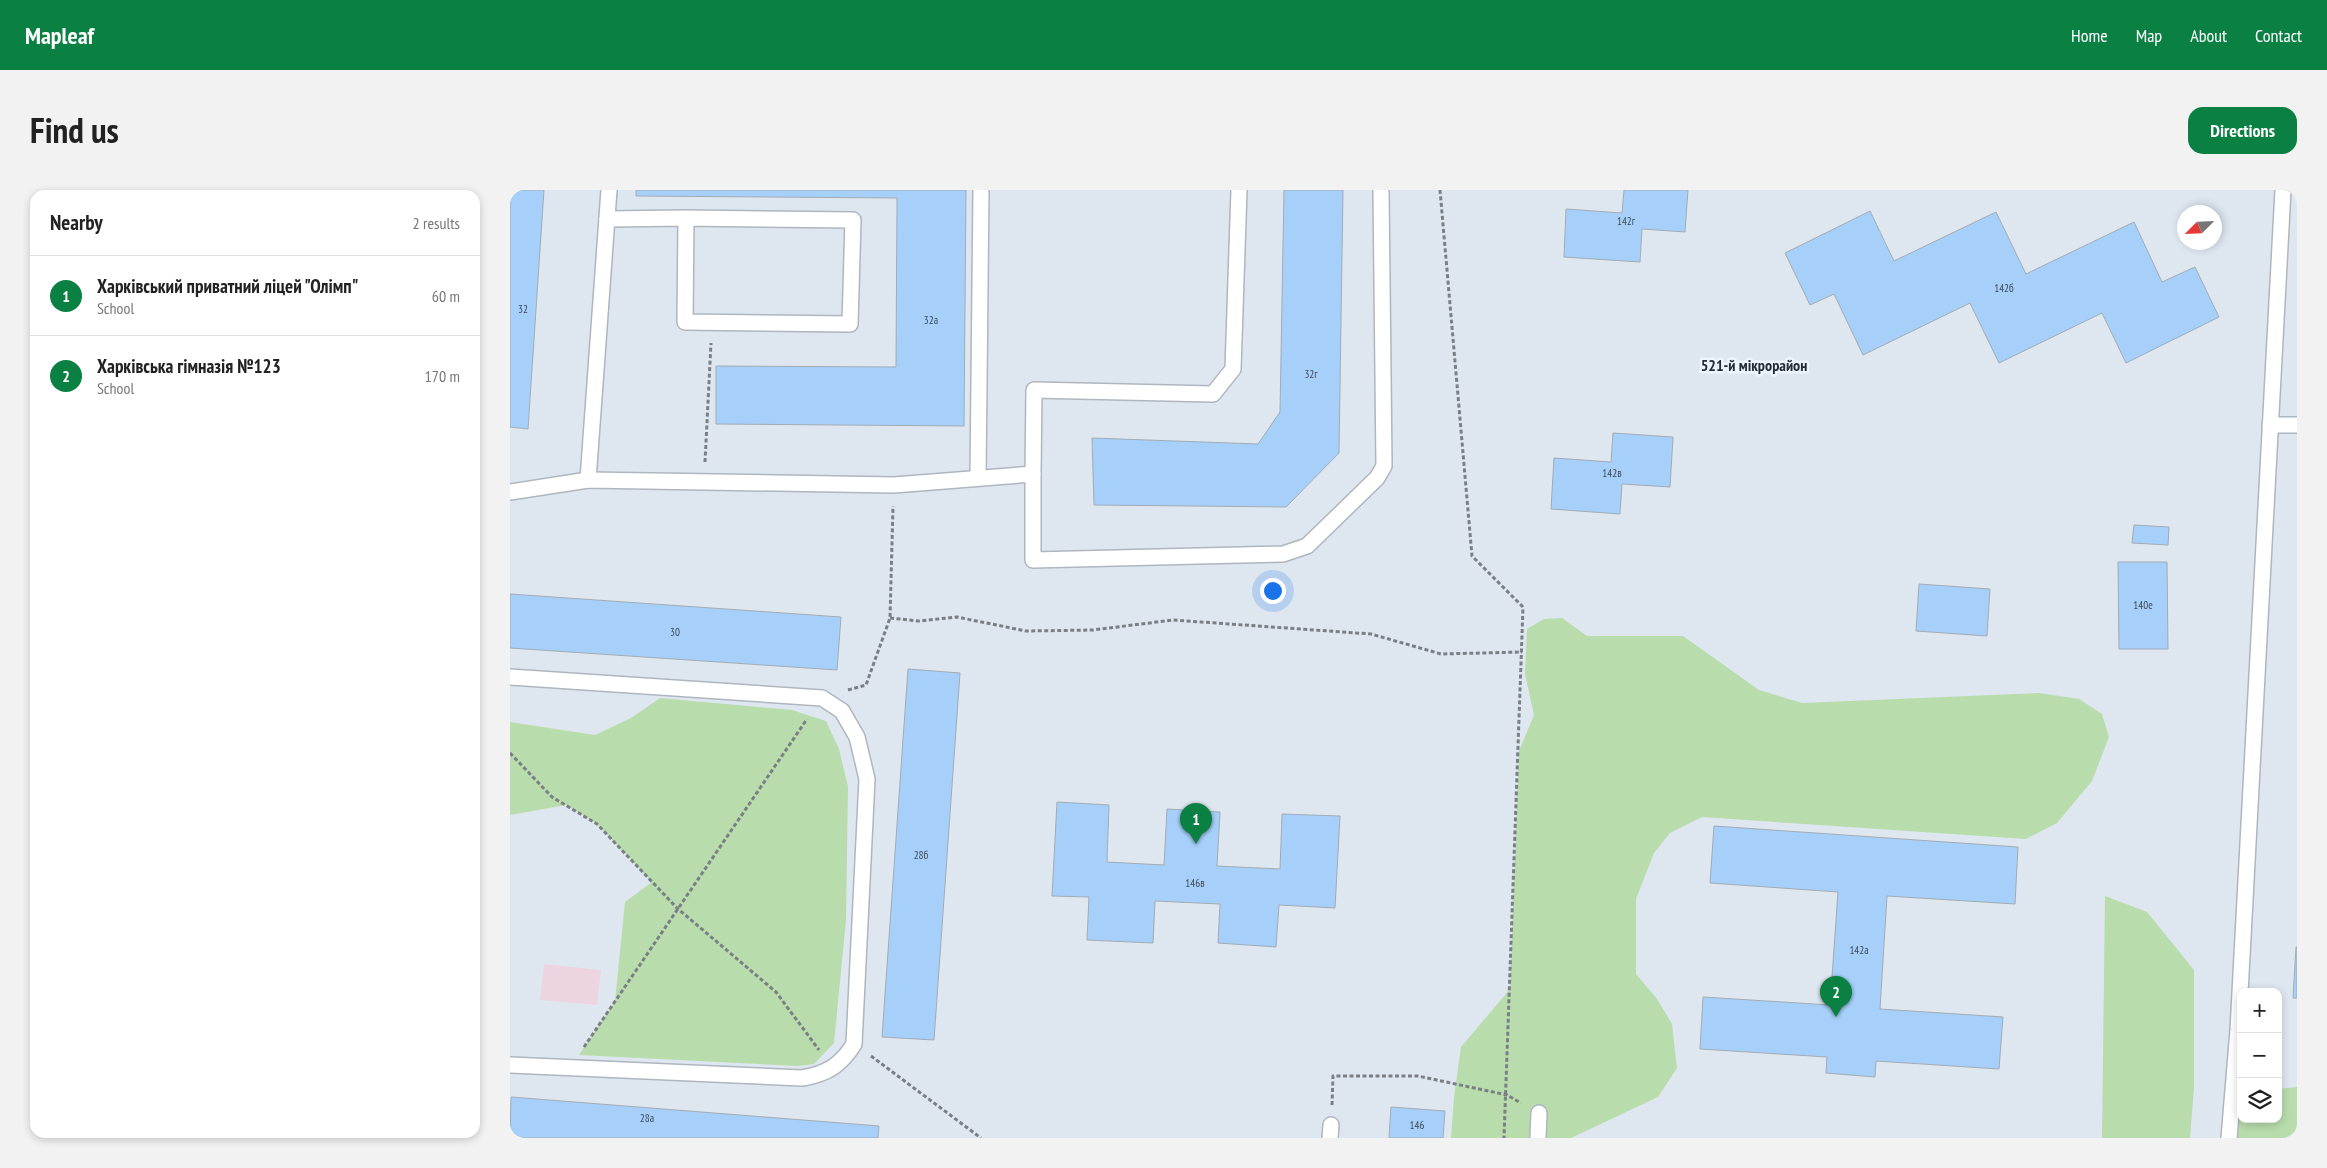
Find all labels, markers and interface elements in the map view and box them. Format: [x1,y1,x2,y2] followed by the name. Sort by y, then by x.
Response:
[25,20,94,51] text: Mapleaf
[2071,24,2108,47] text: Home
[2136,24,2162,47] text: Map
[2190,24,2227,47] text: About
[2255,24,2302,47] text: Contact
[30,107,119,153] text: Find us
[2188,107,2297,154] button: Directions
[2177,205,2222,250] north arrow
[50,209,103,236] text: Nearby
[413,213,460,233] text: 2 results
[1617,214,1636,228] house number: 142г
[97,274,358,298] text: Харківський приватний ліцей "Олімп"
[1994,281,2014,295] house number: 142б
[62,286,70,306] text: 1
[432,286,460,306] text: 60 m
[97,298,134,318] text: School
[518,302,528,316] house number: 32
[924,313,938,327] house number: 32а
[97,354,281,378] text: Харківська гімназія №123
[1701,355,1807,375] district label: 521-й мікрорайон
[62,366,70,386] text: 2
[425,366,460,386] text: 170 m
[1304,367,1318,381] house number: 32г
[97,378,134,398] text: School
[1602,466,1622,480] house number: 142в
[1260,578,1286,604] your location
[2133,598,2153,612] house number: 140е
[670,625,680,639] house number: 30
[1180,803,1212,844] pin: 1
[914,848,929,862] house number: 28б
[1185,876,1205,890] house number: 146в
[1849,943,1869,957] house number: 142а
[1820,976,1852,1017] pin: 2
[2237,988,2282,1123] map controls
[2237,988,2282,1033] button: +
[2237,1033,2282,1078] button: −
[2237,1078,2282,1123] button: layers
[640,1111,654,1125] house number: 28а
[1410,1118,1424,1132] house number: 146

